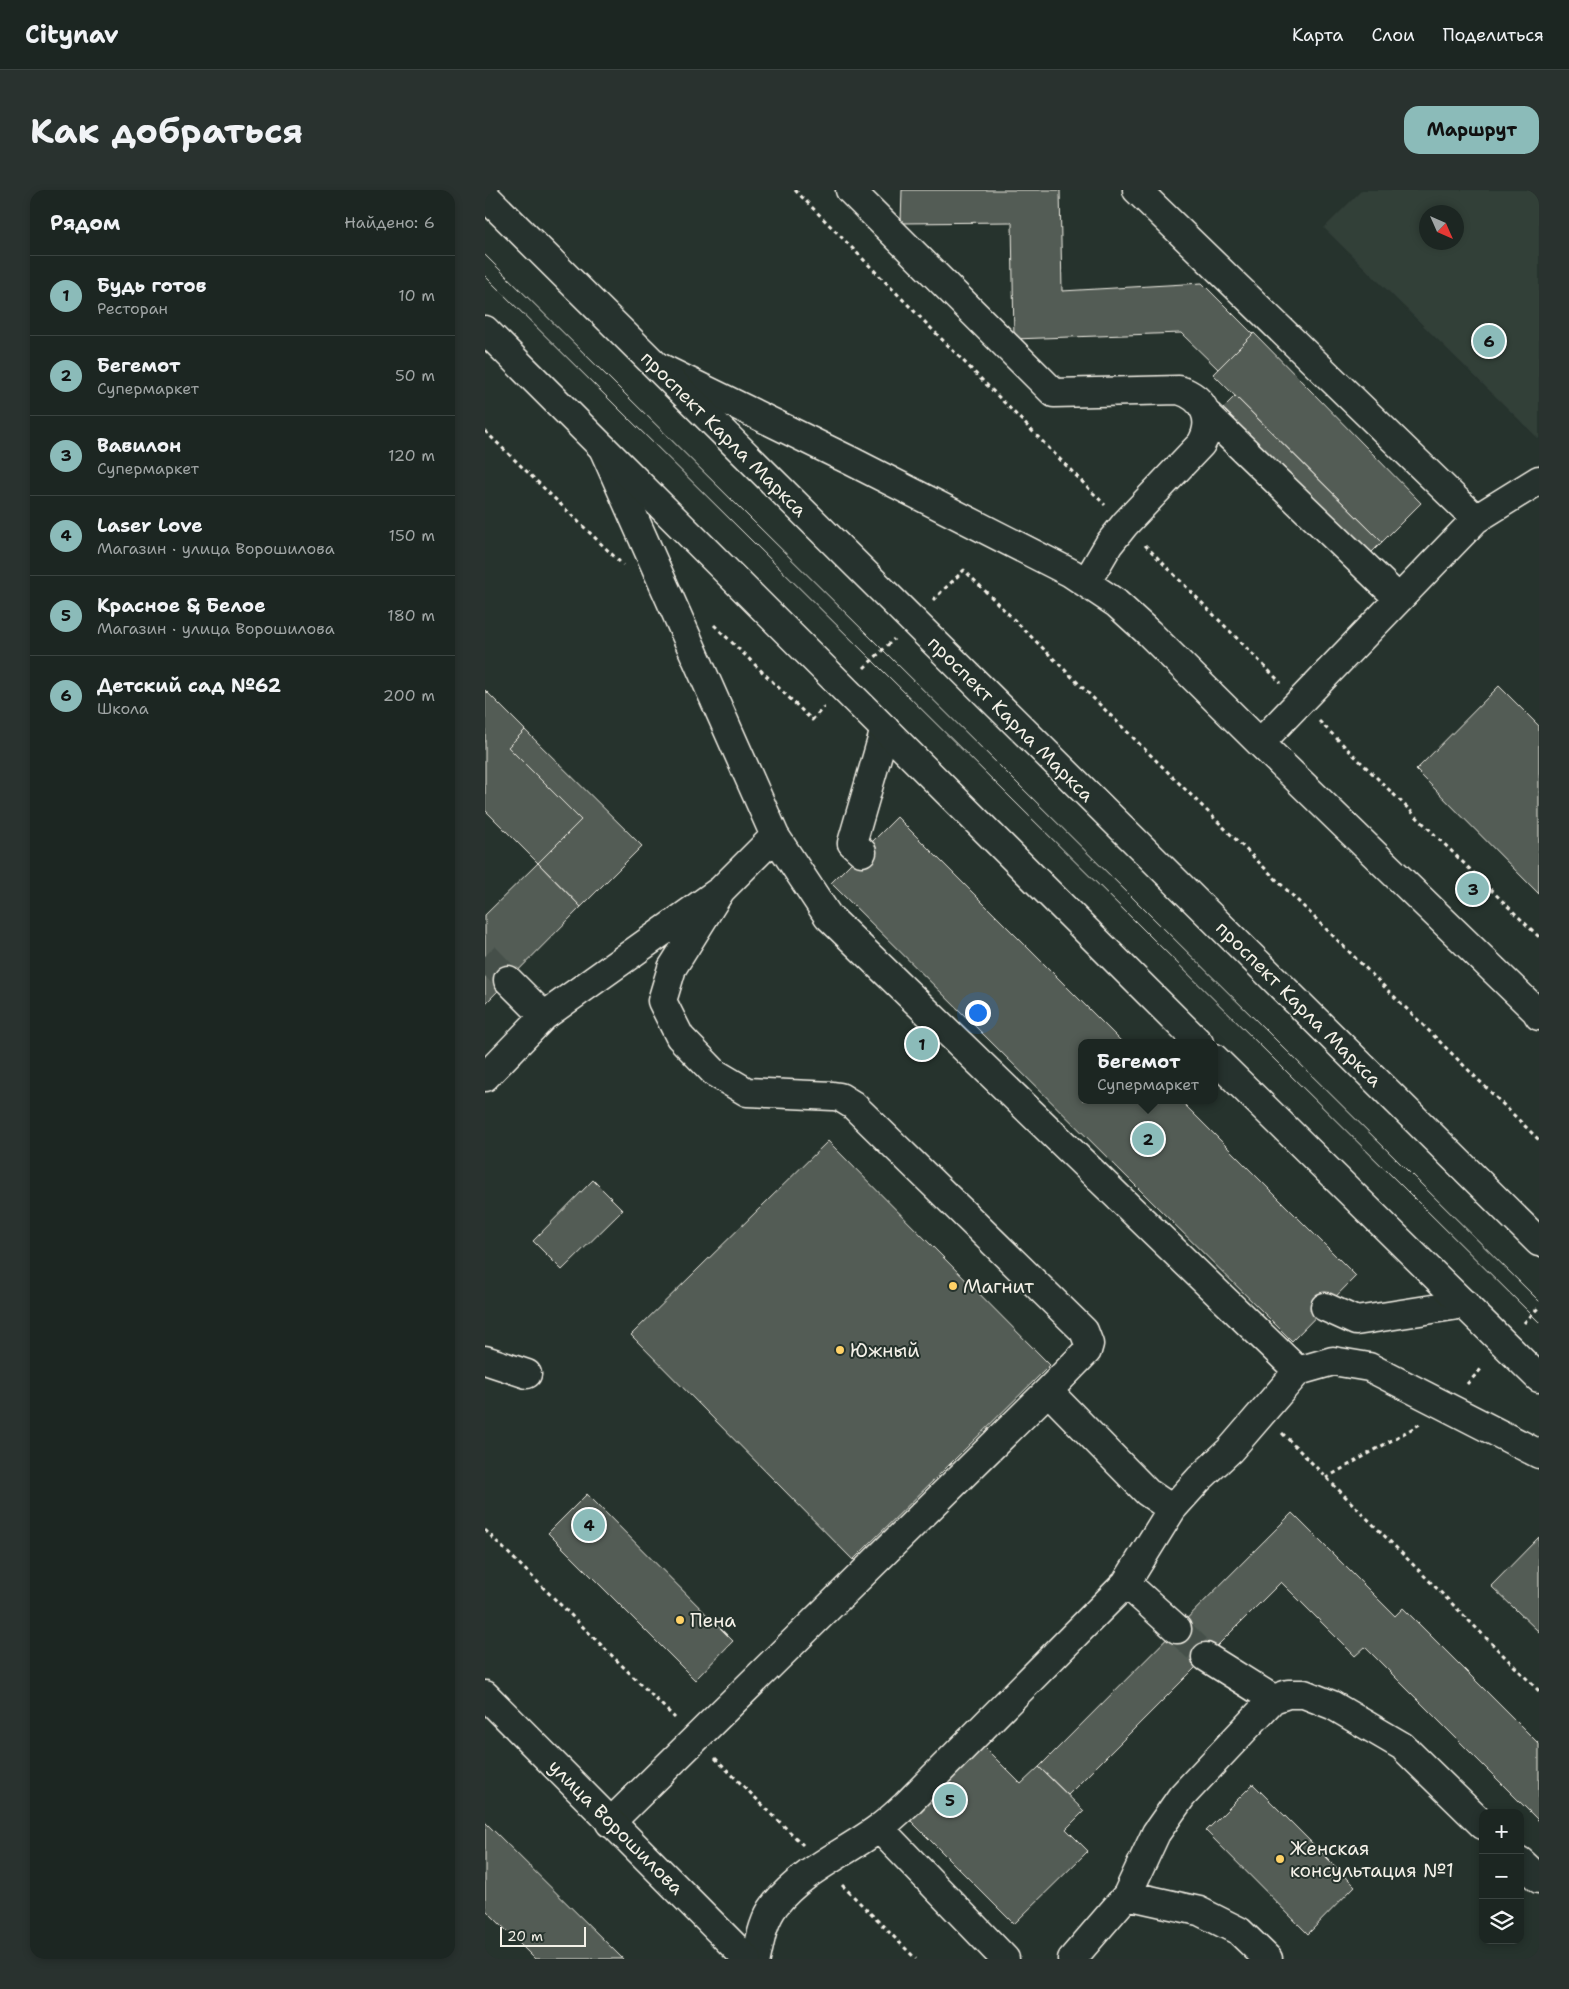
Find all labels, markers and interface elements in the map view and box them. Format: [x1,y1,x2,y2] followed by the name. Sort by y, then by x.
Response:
[25,19,119,51] text: Citynav
[1292,23,1343,47] text: Карта
[1371,23,1415,47] text: Слои
[1443,23,1544,47] text: Поделиться
[1404,106,1539,154] button: Маршрут
[30,107,303,154] text: Как добраться
[1419,205,1464,250] north arrow
[50,209,120,237] text: Рядом
[344,212,435,233] text: Найдено: 6
[97,273,206,298] text: Будь готов
[62,285,70,306] text: 1
[398,285,435,306] text: 10 m
[97,298,168,319] text: Ресторан
[1473,322,1505,360] pin: 6
[636,346,813,523] street label: проспект Карла Маркса
[97,353,180,378] text: Бегемот
[60,365,72,386] text: 2
[395,365,435,386] text: 50 m
[97,378,199,399] text: Супермаркет
[97,433,181,458] text: Вавилон
[60,445,72,466] text: 3
[388,445,435,466] text: 120 m
[97,458,199,479] text: Супермаркет
[97,513,203,538] text: Laser Love
[60,525,72,546] text: 4
[388,525,435,546] text: 150 m
[97,538,335,559] text: Магазин · улица Ворошилова
[97,593,266,618] text: Красное & Белое
[61,605,71,626] text: 5
[387,605,435,626] text: 180 m
[97,618,335,639] text: Магазин · улица Ворошилова
[923,631,1100,808] street label: проспект Карла Маркса
[97,673,281,698] text: Детский сад №62
[60,685,72,706] text: 6
[383,685,435,706] text: 200 m
[97,698,149,719] text: Школа
[1457,870,1489,908] pin: 3
[1211,916,1388,1093] street label: проспект Карла Маркса
[965,1000,991,1026] your location
[906,1025,938,1063] pin: 1
[1078,1039,1218,1104] popup
[1097,1049,1180,1074] text: Бегемот
[1097,1074,1199,1095] text: Супермаркет
[1132,1120,1164,1158] pin: 2
[963,1274,1034,1299] place label: Магнит
[947,1280,959,1292] marker: Магнит
[850,1338,920,1363] place label: Южный
[834,1344,846,1356] marker: Южный
[573,1506,605,1544] pin: 4
[690,1608,736,1633] place label: Пена
[674,1614,686,1626] marker: Пена
[543,1754,689,1900] street label: улица Ворошилова
[934,1781,966,1819] pin: 5
[1479,1809,1524,1944] map controls
[1479,1809,1524,1854] button: +
[1290,1836,1454,1883] place label: Женская консультация №1
[1274,1853,1286,1865] marker: Женская консультация №1
[1479,1854,1524,1899] button: −
[1479,1899,1524,1944] button: layers
[500,1924,586,1947] scale bar
[507,1927,543,1945] text: 20 m

